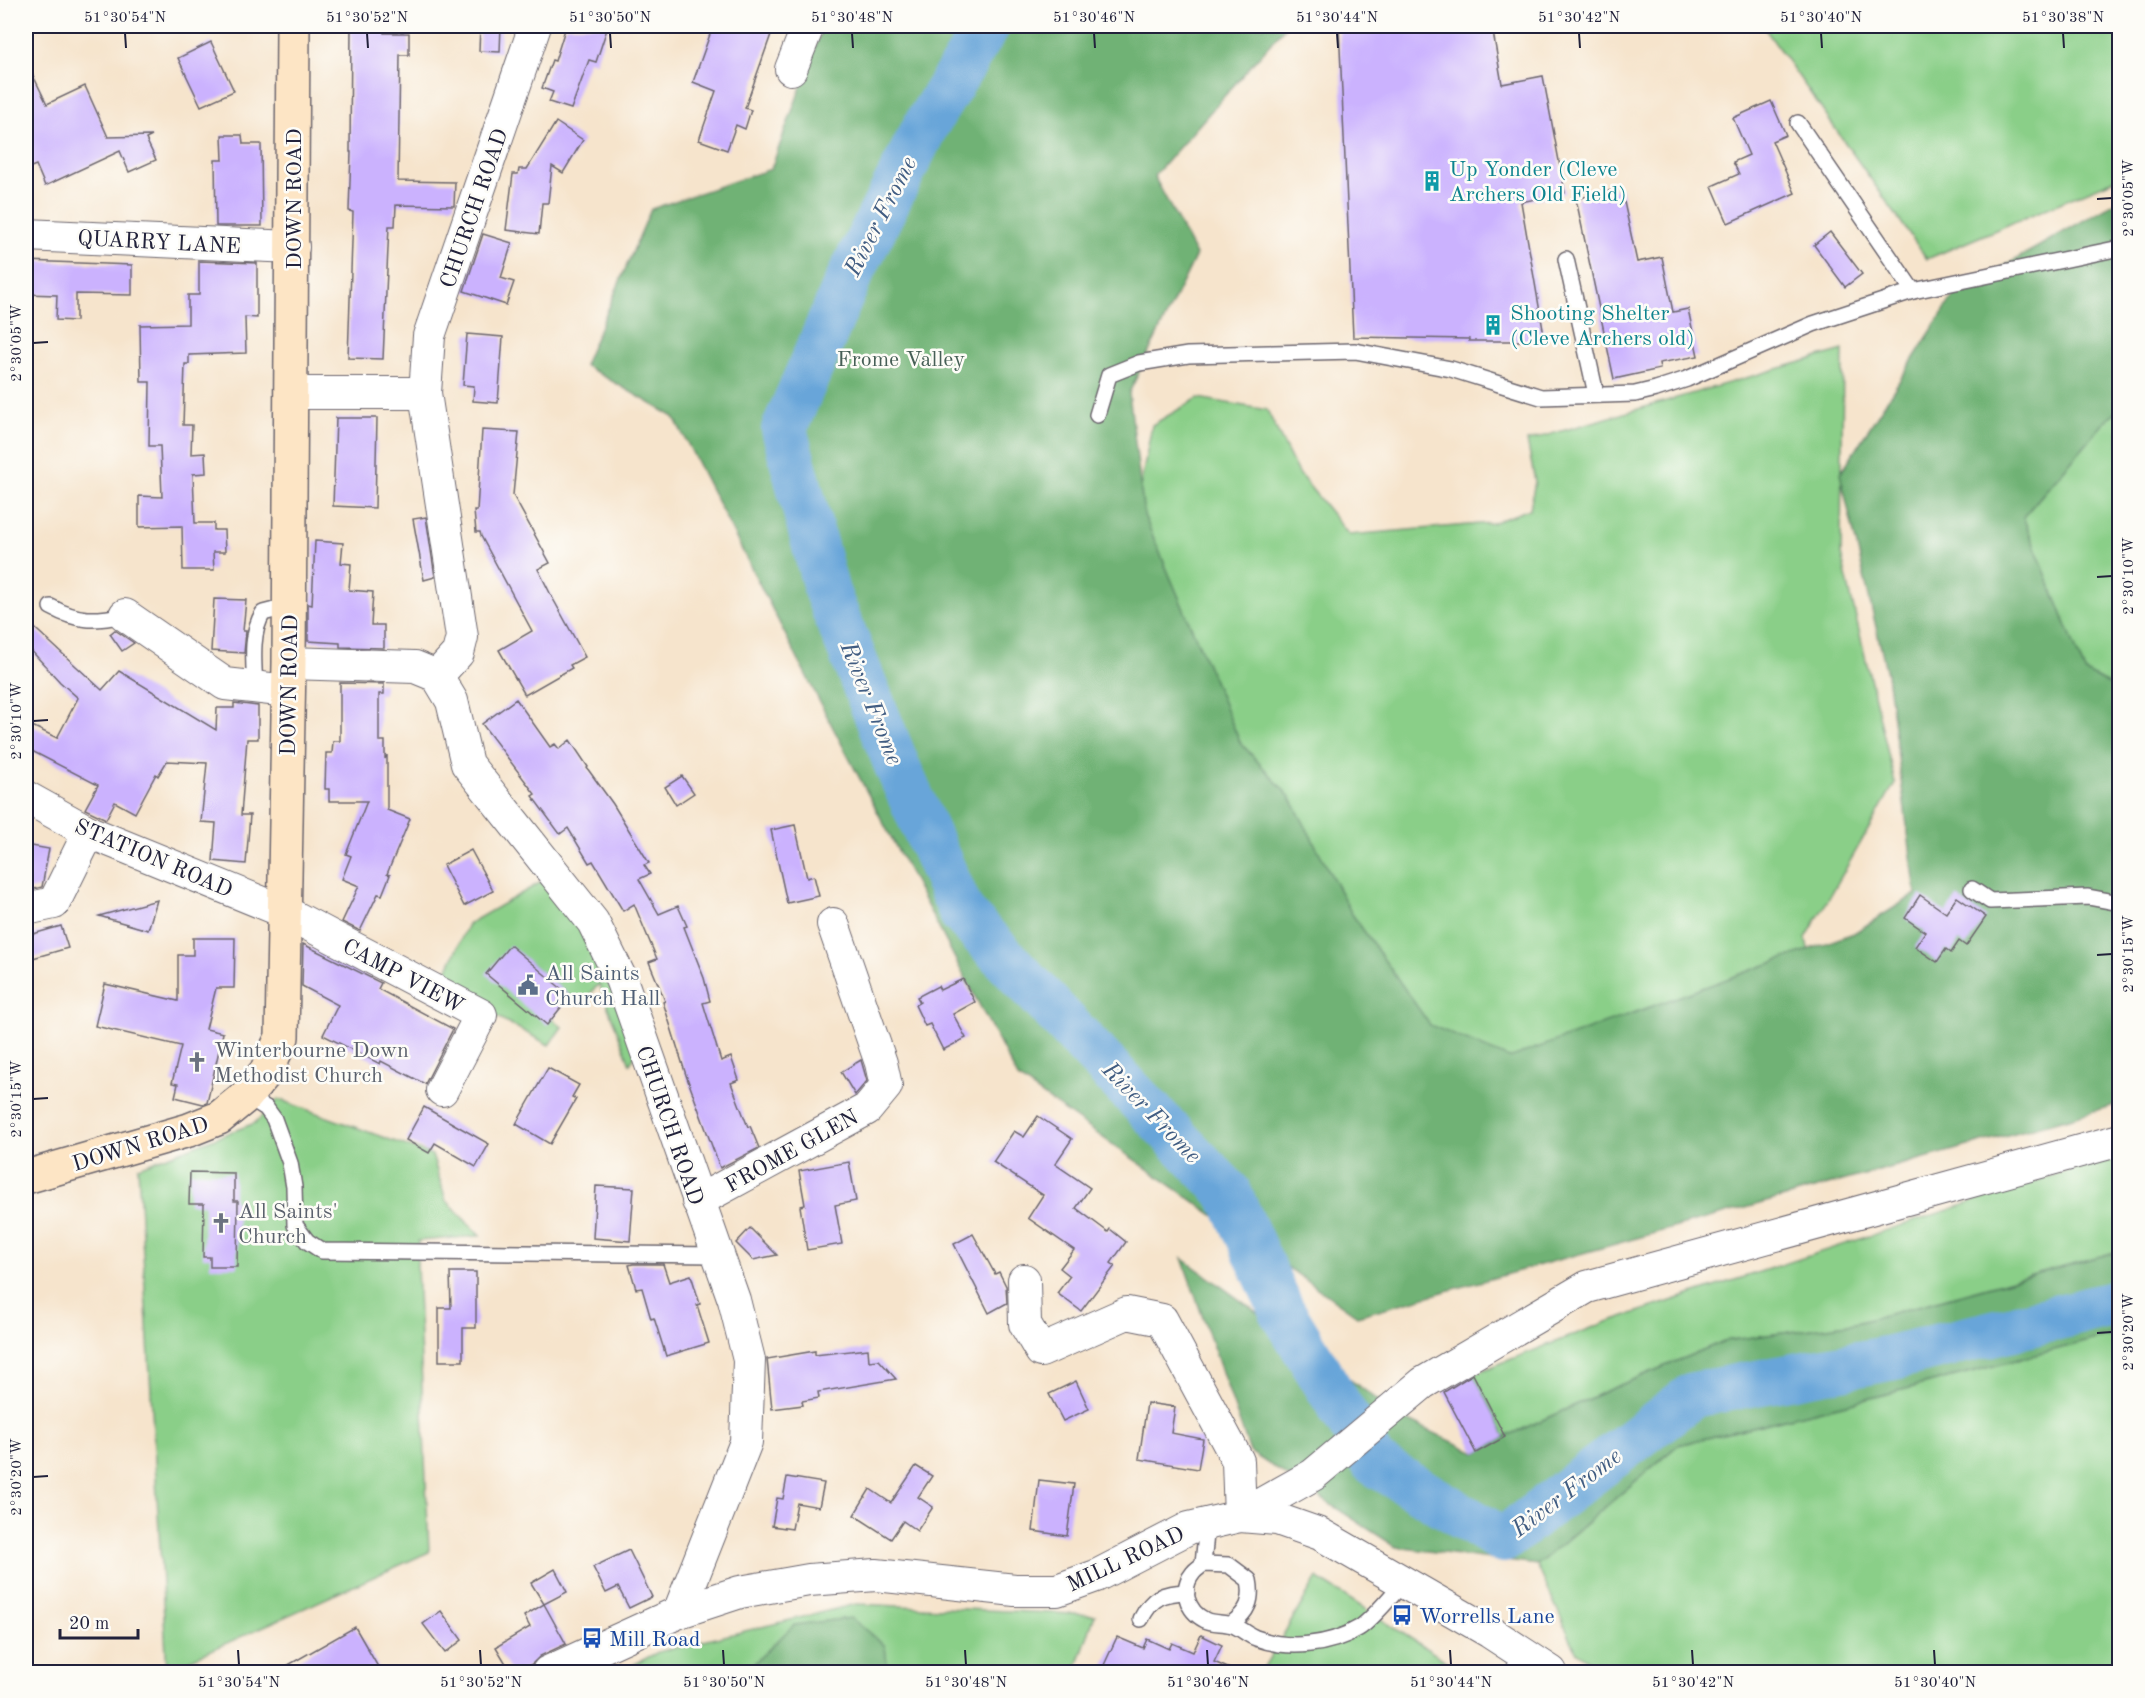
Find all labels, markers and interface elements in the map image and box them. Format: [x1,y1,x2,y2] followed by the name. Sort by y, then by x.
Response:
[84,11,166,26] text: 51°30'54"N
[326,11,408,26] text: 51°30'52"N
[569,11,651,26] text: 51°30'50"N
[811,11,893,26] text: 51°30'48"N
[1053,11,1135,26] text: 51°30'46"N
[1296,11,1378,26] text: 51°30'44"N
[1538,11,1620,26] text: 51°30'42"N
[1780,11,1862,26] text: 51°30'40"N
[2022,11,2104,26] text: 51°30'38"N
[437,126,512,291] street label: CHURCH ROAD
[284,128,306,270] street label: DOWN ROAD
[841,153,922,281] water label: River Frome
[1449,159,1627,206] place label: Up Yonder (Cleve Archers Old Field)
[2122,159,2137,237] text: 2°30'05"W
[1420,169,1444,193] building icon: Up Yonder (Cleve Archers Old Field)
[77,228,241,258] street label: QUARRY LANE
[1510,303,1695,350] place label: Shooting Shelter (Cleve Archers old)
[10,304,25,382] text: 2°30'05"W
[1481,313,1505,337] building icon: Shooting Shelter (Cleve Archers old)
[837,349,965,371] park label: Frome Valley
[2122,537,2137,615] text: 2°30'10"W
[278,614,302,756] street label: DOWN ROAD
[834,638,906,769] water label: River Frome
[10,682,25,760] text: 2°30'10"W
[71,816,235,902] street label: STATION ROAD
[2122,915,2137,993] text: 2°30'15"W
[339,936,468,1018] street label: CAMP VIEW
[545,963,660,1010] place label: All Saints Church Hall
[516,973,540,997] public building icon: All Saints Church Hall
[214,1040,409,1087] place label: Winterbourne Down Methodist Church
[632,1043,707,1208] street label: CHURCH ROAD
[185,1050,209,1074] church icon: Winterbourne Down Methodist Church
[1096,1057,1205,1169] water label: River Frome
[10,1060,25,1138] text: 2°30'15"W
[722,1106,862,1197] street label: FROME GLEN
[70,1114,211,1176] street label: DOWN ROAD
[238,1201,338,1248] place label: All Saints' Church
[209,1211,233,1235] church icon: All Saints' Church
[2122,1293,2137,1371] text: 2°30'20"W
[10,1438,25,1516] text: 2°30'20"W
[1507,1445,1627,1543] water label: River Frome
[1064,1523,1188,1597] street label: MILL ROAD
[60,1602,138,1640] scale bar
[1390,1603,1414,1627] bus stop icon: Worrells Lane
[1419,1606,1555,1628] place label: Worrells Lane
[69,1615,109,1633] text: 20 m
[580,1626,604,1650] bus stop icon: Mill Road
[609,1629,700,1651] place label: Mill Road
[198,1676,280,1691] text: 51°30'54"N
[440,1676,522,1691] text: 51°30'52"N
[683,1676,765,1691] text: 51°30'50"N
[925,1676,1007,1691] text: 51°30'48"N
[1167,1676,1249,1691] text: 51°30'46"N
[1410,1676,1492,1691] text: 51°30'44"N
[1652,1676,1734,1691] text: 51°30'42"N
[1894,1676,1976,1691] text: 51°30'40"N

